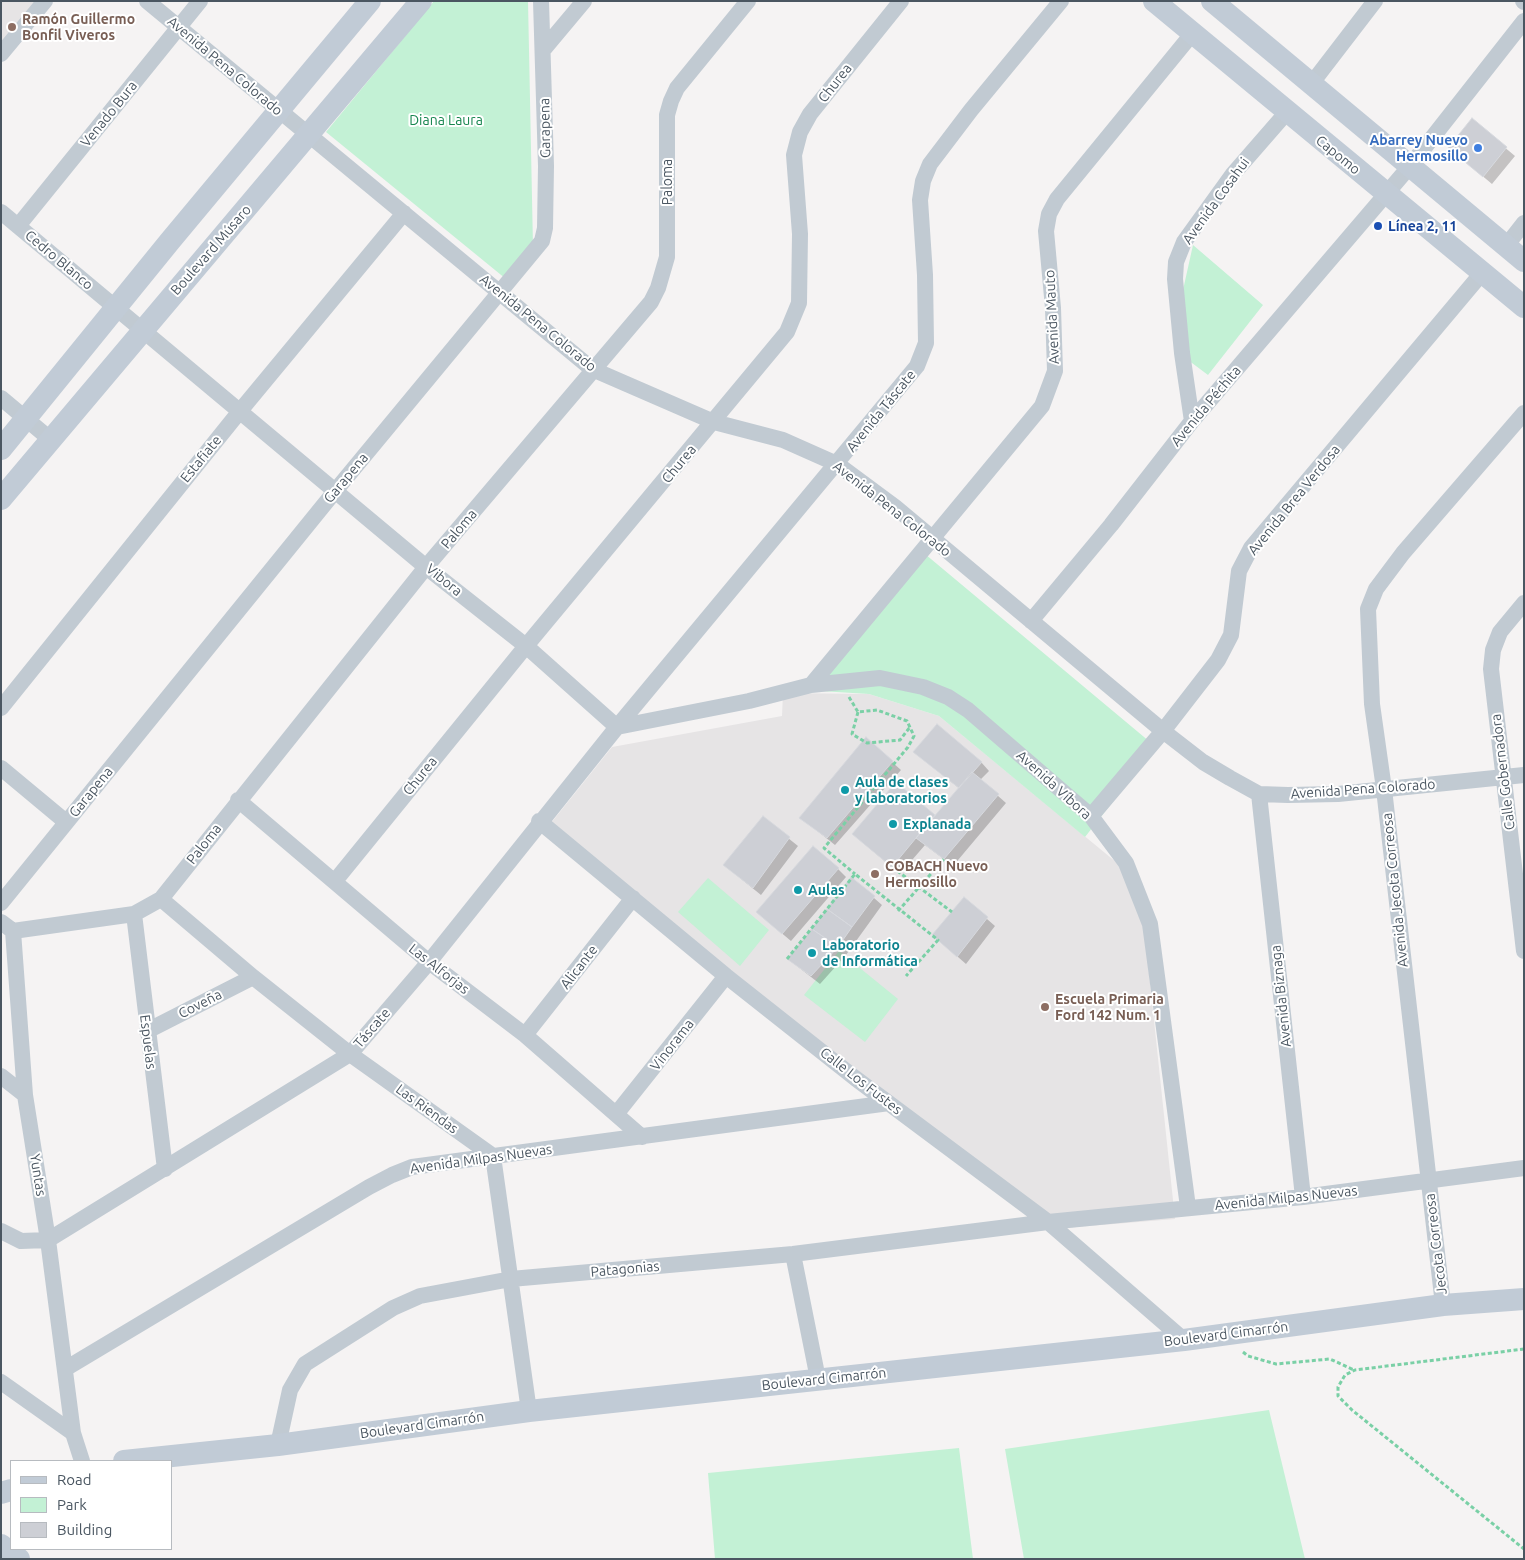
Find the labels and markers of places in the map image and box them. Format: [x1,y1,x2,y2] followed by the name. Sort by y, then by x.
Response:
[22,11,135,44] place label: Ramón Guillermo Bonfil Viveros
[6,21,18,33] marker: Ramón Guillermo Bonfil Viveros
[1369,132,1468,164] place label: Abarrey Nuevo Hermosillo
[1472,142,1484,154] marker: Abarrey Nuevo Hermosillo
[1388,218,1457,234] place label: Línea 2, 11
[1372,220,1384,232] marker: Línea 2, 11
[855,774,948,806] place label: Aula de clases y laboratorios
[839,784,851,796] marker: Aula de clases y laboratorios
[903,816,971,832] place label: Explanada
[887,818,899,830] marker: Explanada
[885,858,988,890] place label: COBACH Nuevo Hermosillo
[869,868,881,880] marker: COBACH Nuevo Hermosillo
[808,882,845,898] place label: Aulas
[792,884,804,896] marker: Aulas
[822,937,918,970] place label: Laboratorio de Informática
[806,947,818,959] marker: Laboratorio de Informática
[1055,991,1164,1024] place label: Escuela Primaria Ford 142 Num. 1
[1039,1001,1051,1013] marker: Escuela Primaria Ford 142 Num. 1

